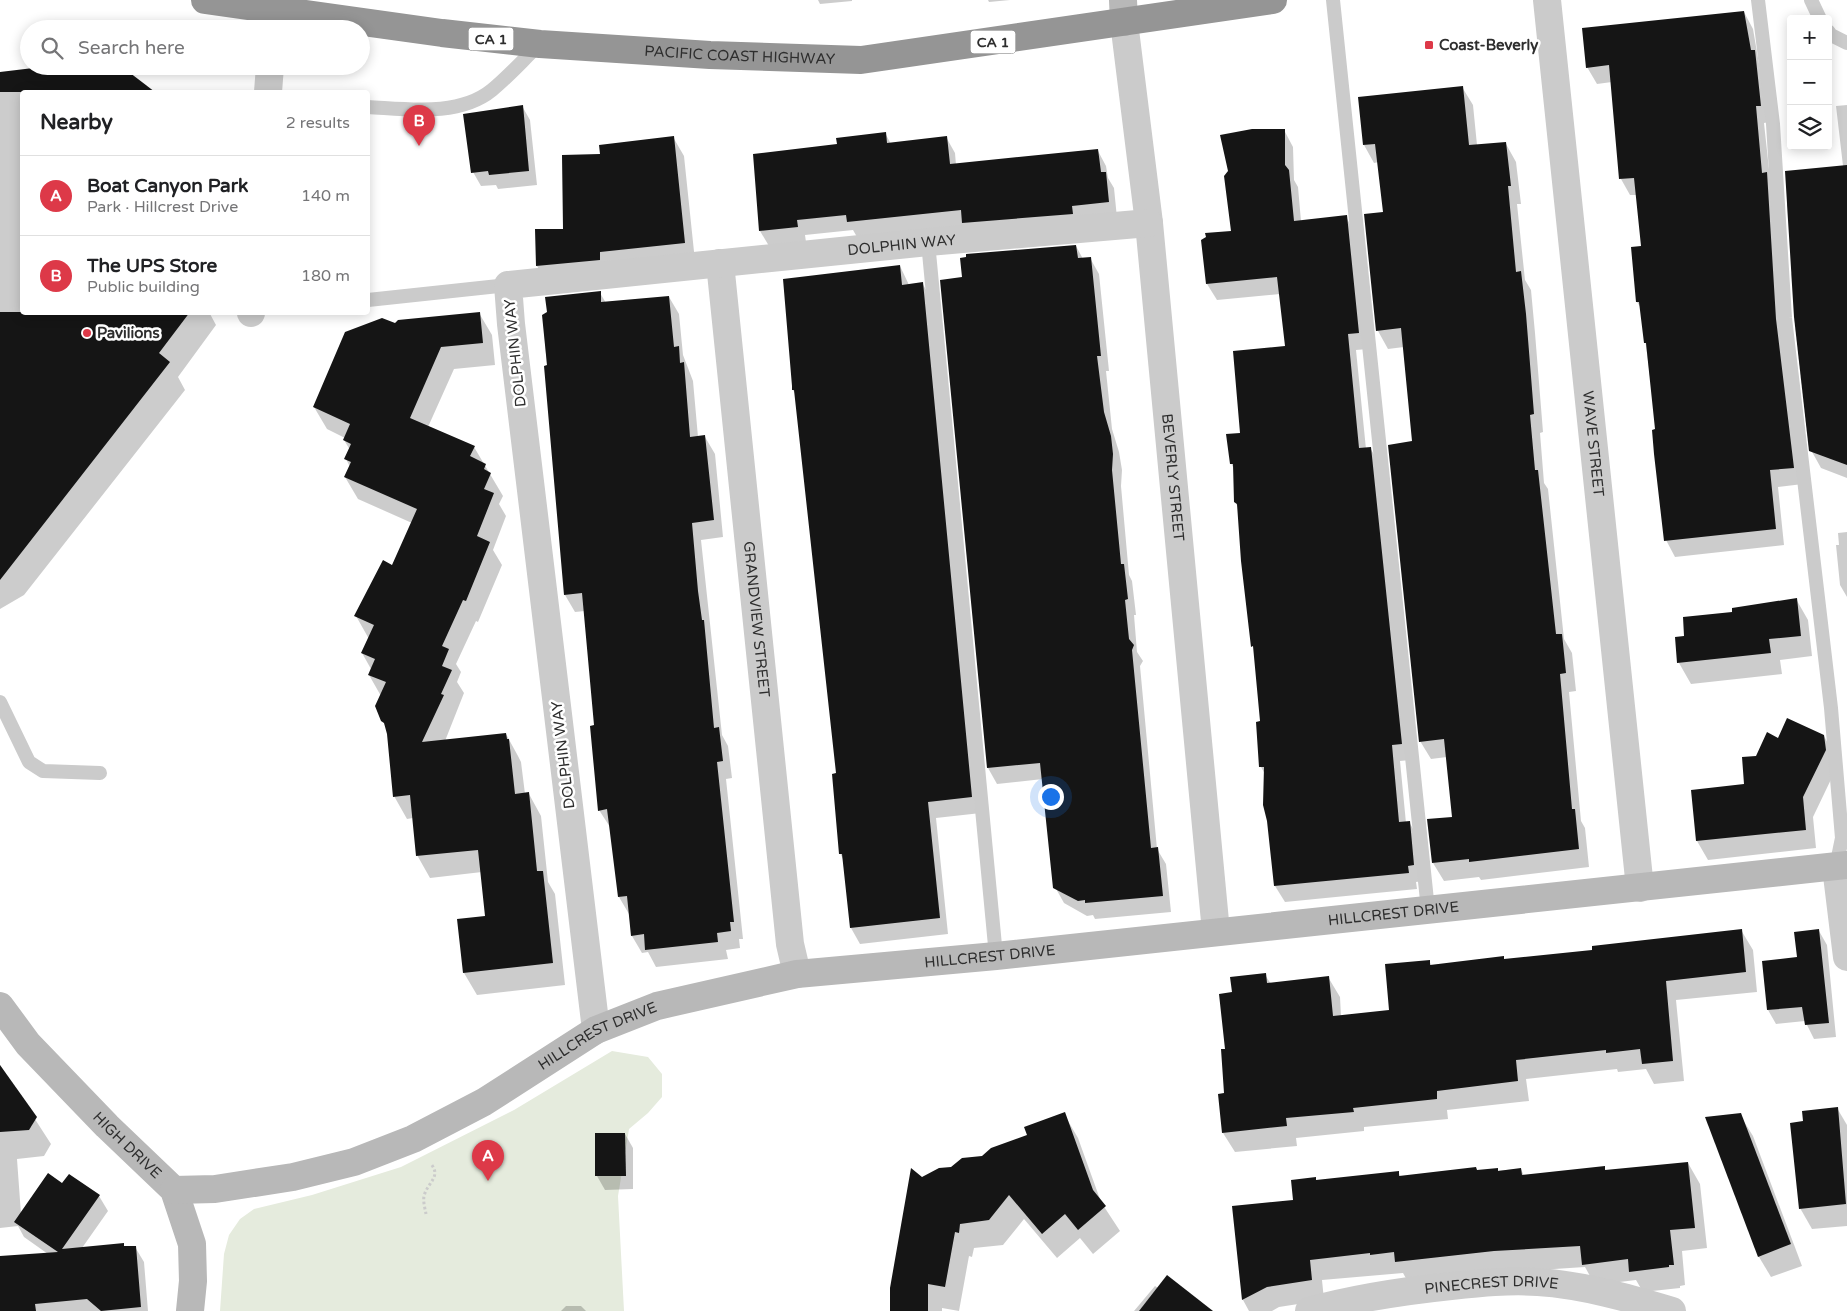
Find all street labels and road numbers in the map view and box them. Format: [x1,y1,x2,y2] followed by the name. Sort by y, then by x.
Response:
[468,28,514,50] road number: CA 1
[970,31,1016,54] road number: CA 1
[644,42,836,68] street label: PACIFIC COAST HIGHWAY
[847,231,957,259] street label: DOLPHIN WAY
[500,298,530,408] street label: DOLPHIN WAY
[1579,390,1608,497] street label: WAVE STREET
[1158,413,1188,542] street label: BEVERLY STREET
[740,540,774,698] street label: GRANDVIEW STREET
[547,700,579,810] street label: DOLPHIN WAY
[1327,898,1460,929] street label: HILLCREST DRIVE
[923,941,1056,971] street label: HILLCREST DRIVE
[535,998,659,1074] street label: HILLCREST DRIVE
[89,1108,165,1182] street label: HIGH DRIVE
[1423,1272,1560,1298] street label: PINECREST DRIVE

